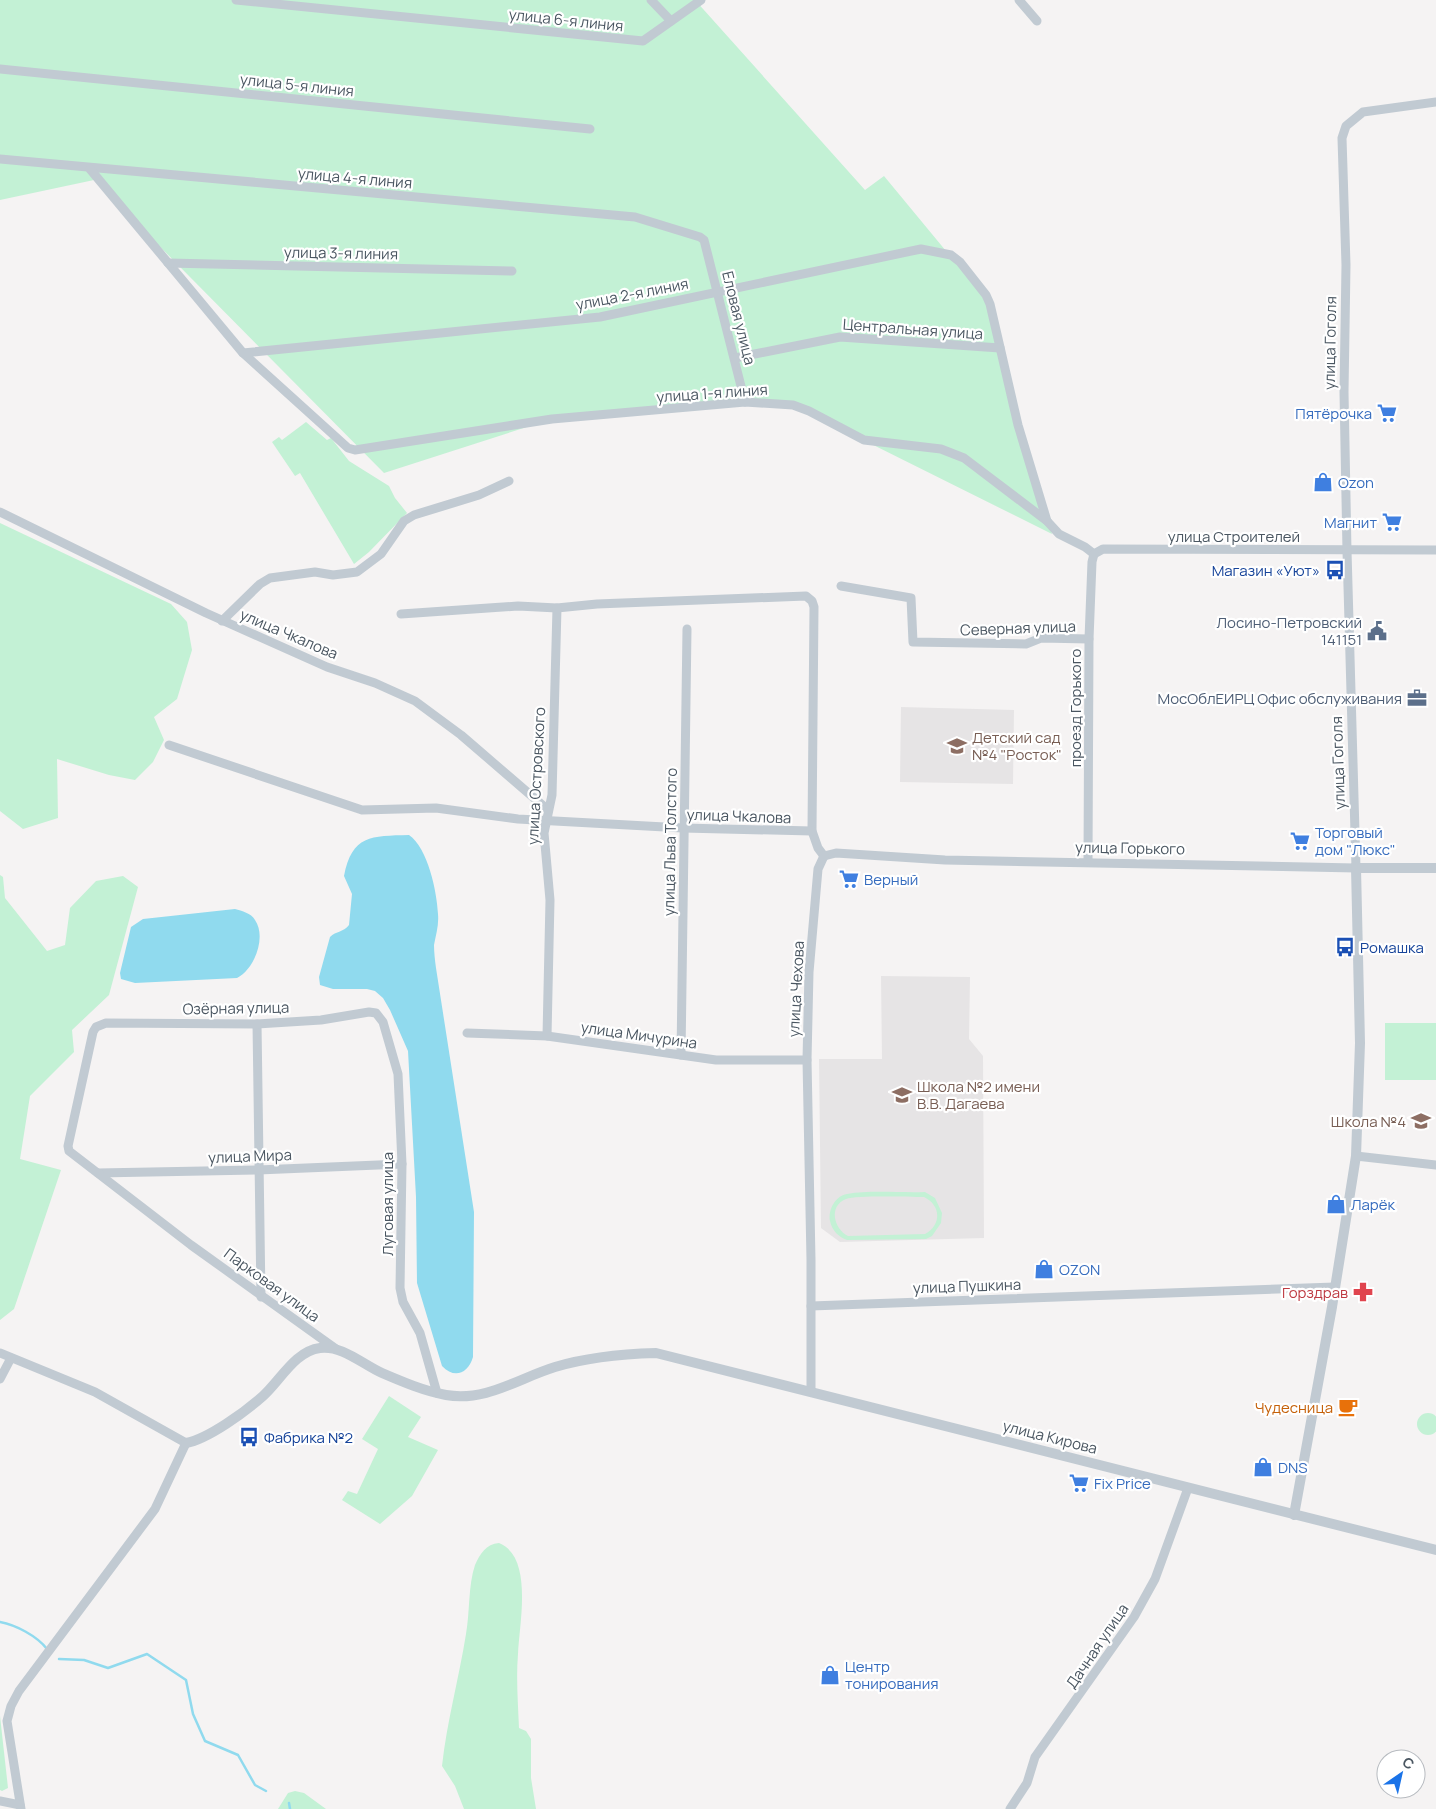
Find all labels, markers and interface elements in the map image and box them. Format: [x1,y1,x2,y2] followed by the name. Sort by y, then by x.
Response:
[508,4,624,36] street label: улица 6-я линия
[239,69,355,101] street label: улица 5-я линия
[297,163,413,193] street label: улица 4-я линия
[284,242,398,264] street label: улица 3-я линия
[717,269,761,367] street label: Еловая улица
[574,273,690,315] street label: улица 2-я линия
[1319,296,1341,390] street label: улица Гоголя
[842,314,984,344] street label: Центральная улица
[656,379,768,407] street label: улица 1-я линия
[1376,402,1398,424] supermarket icon: Пятёрочка
[1295,403,1372,424] place label: Пятёрочка
[1312,471,1334,493] shop icon: Ozon
[1338,472,1374,493] place label: Ozon
[1381,511,1403,533] supermarket icon: Магнит
[1324,512,1377,533] place label: Магнит
[1168,526,1300,547] street label: улица Строителей
[1324,559,1346,581] bus stop icon: Магазин «Уют»
[1212,560,1320,581] place label: Магазин «Уют»
[237,604,341,664] street label: улица Чкалова
[1217,612,1362,650] place label: Лосино-Петровский 141151
[960,615,1076,641] street label: Северная улица
[1366,620,1388,642] public building icon: Лосино-Петровский 141151
[1065,649,1086,767] street label: проезд Горького
[1406,687,1428,709] office icon: МосОблЕИРЦ Офис обслуживания
[1158,688,1402,709] place label: МосОблЕИРЦ Офис обслуживания
[522,706,550,845] street label: улица Островского
[1326,716,1350,810] street label: улица Гоголя
[972,727,1062,765] place label: Детский сад №4 "Росток"
[946,735,968,757] school or university icon: Детский сад №4 "Росток"
[658,768,682,916] street label: улица Льва Толстого
[686,804,792,828] street label: улица Чкалова
[1315,822,1396,860] place label: Торговый дом "Люкс"
[1289,830,1311,852] supermarket icon: Торговый дом "Люкс"
[1075,837,1185,859] street label: улица Горького
[838,868,860,890] supermarket icon: Верный
[864,869,918,890] place label: Верный
[1334,936,1356,958] bus stop icon: Ромашка
[1360,937,1424,958] place label: Ромашка
[783,940,809,1038] street label: улица Чехова
[182,997,290,1019] street label: Озёрная улица
[580,1016,698,1054] street label: улица Мичурина
[917,1076,1040,1114] place label: Школа №2 имени В.В. Дагаева
[891,1084,913,1106] school or university icon: Школа №2 имени В.В. Дагаева
[1410,1110,1432,1132] school or university icon: Школа №4
[1331,1111,1406,1132] place label: Школа №4
[208,1144,292,1168] street label: улица Мира
[377,1152,398,1256] street label: Луговая улица
[1325,1193,1347,1215] shop icon: Ларёк
[1351,1194,1395,1215] place label: Ларёк
[220,1243,324,1327] street label: Парковая улица
[1033,1258,1055,1280] shop icon: OZON
[1059,1259,1100,1280] place label: OZON
[913,1274,1021,1298] street label: улица Пушкина
[1352,1281,1374,1303] pharmacy icon: Горздрав
[1282,1282,1348,1303] place label: Горздрав
[1337,1396,1359,1418] cafe icon: Чудесница
[1255,1397,1333,1418] place label: Чудесница
[1000,1415,1100,1459] street label: улица Кирова
[238,1426,260,1448] bus stop icon: Фабрика №2
[264,1427,353,1448] place label: Фабрика №2
[1252,1456,1274,1478] shop icon: DNS
[1278,1457,1308,1478] place label: DNS
[1068,1472,1090,1494] supermarket icon: Fix Price
[1094,1473,1151,1494] place label: Fix Price
[1061,1599,1133,1693] street label: Дачная улица
[845,1656,939,1694] place label: Центр тонирования
[819,1664,841,1686] shop icon: Центр тонирования
[1376,1749,1426,1799] north arrow
[1399,1752,1418,1774] text: С

